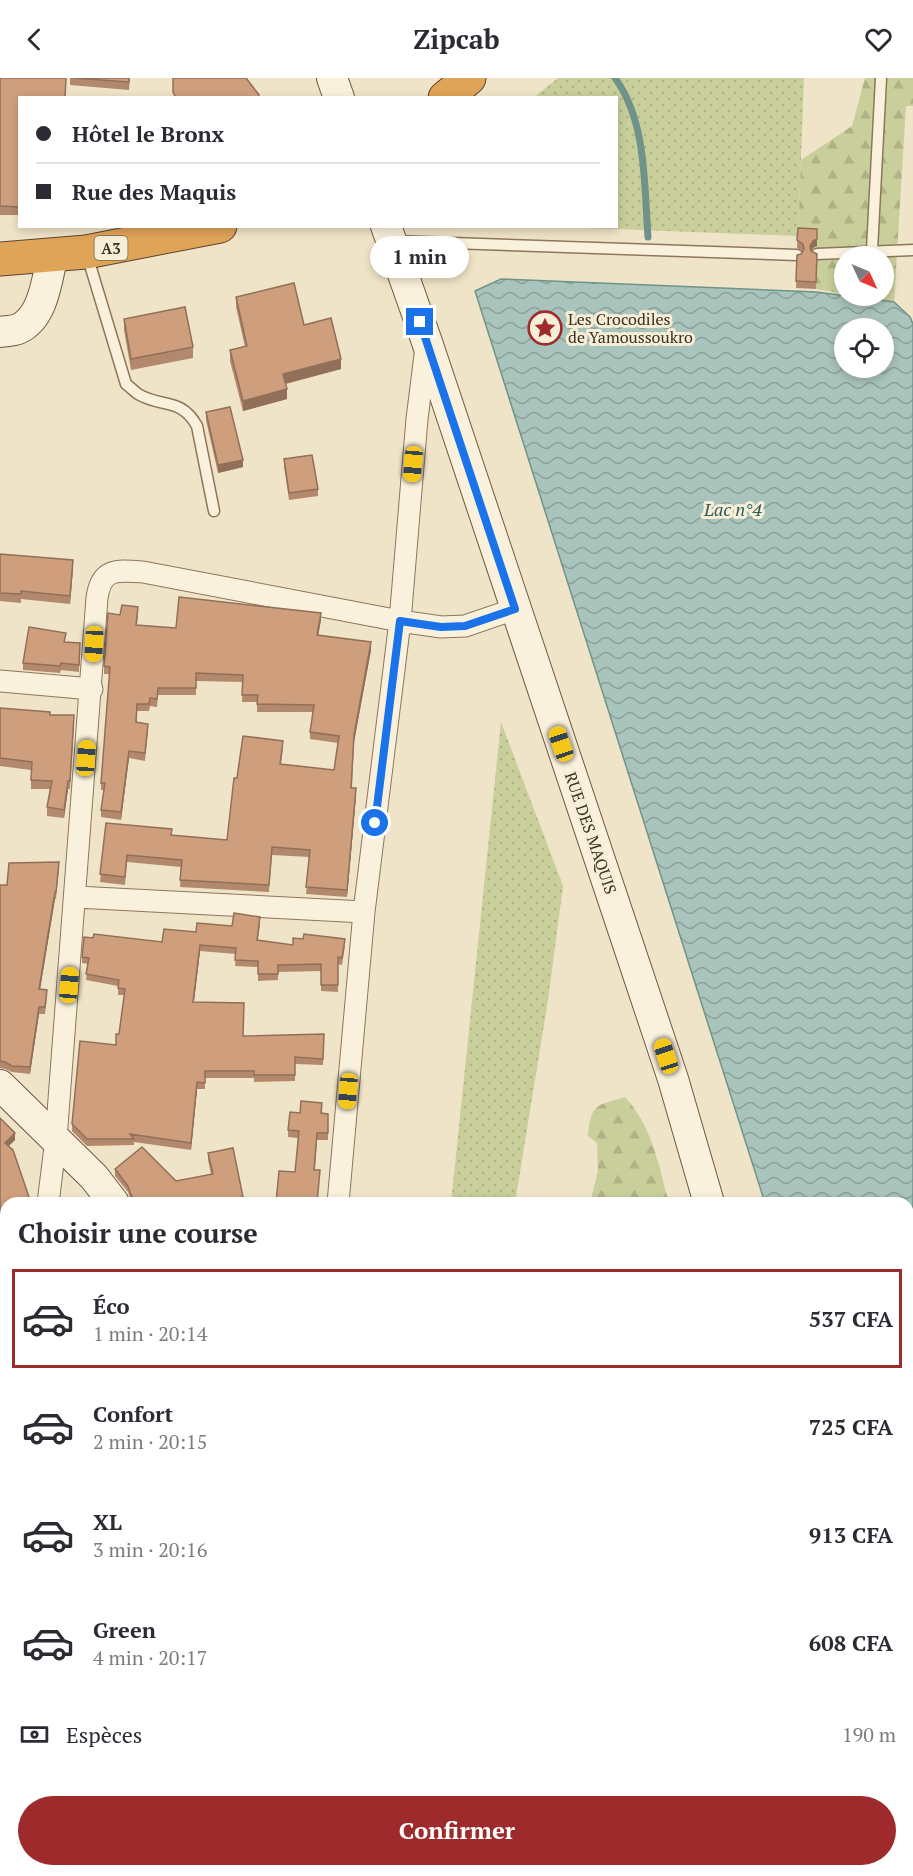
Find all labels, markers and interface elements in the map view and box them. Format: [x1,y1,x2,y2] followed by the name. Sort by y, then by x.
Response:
[413,21,500,57] text: Zipcab
[18,23,51,56] icon: back
[862,23,895,56] icon: heart
[72,119,224,148] text: Hôtel le Bronx
[72,177,236,206] text: Rue des Maquis
[370,235,470,277] callout: 1 min
[94,236,128,260] road number: A3
[392,243,447,270] text: 1 min
[834,246,894,306] north arrow
[834,246,894,378] map controls
[406,308,433,335] route end
[568,308,693,348] place label: Les Crocodiles de Yamoussoukro
[527,310,563,346] place icon: Les Crocodiles de Yamoussoukro
[834,318,894,378] button: locate
[402,445,424,483] car
[703,497,763,521] water label: Lac n°4
[84,626,104,662] car
[547,724,575,764] car
[76,739,96,777] car
[560,769,622,897] street label: RUE DES MAQUIS
[361,809,388,836] route start
[58,966,80,1004] car
[652,1036,680,1076] car
[337,1072,359,1110] car
[18,1215,258,1251] text: Choisir une course
[93,1291,130,1320] text: Éco
[21,1292,75,1346] icon: car
[809,1304,893,1333] text: 537 CFA
[93,1320,207,1347] text: 1 min · 20:14
[93,1399,173,1428] text: Confort
[21,1400,75,1454] icon: car
[809,1412,893,1441] text: 725 CFA
[93,1428,207,1455] text: 2 min · 20:15
[93,1507,122,1536] text: XL
[21,1508,75,1562] icon: car
[809,1520,893,1549] text: 913 CFA
[93,1536,207,1563] text: 3 min · 20:16
[93,1615,156,1644] text: Green
[21,1616,75,1670] icon: car
[809,1628,893,1657] text: 608 CFA
[93,1644,207,1671] text: 4 min · 20:17
[18,1718,51,1751] icon: cash
[66,1720,142,1749] text: Espèces
[842,1721,896,1748] text: 190 m
[18,1796,896,1865] button: Confirmer

